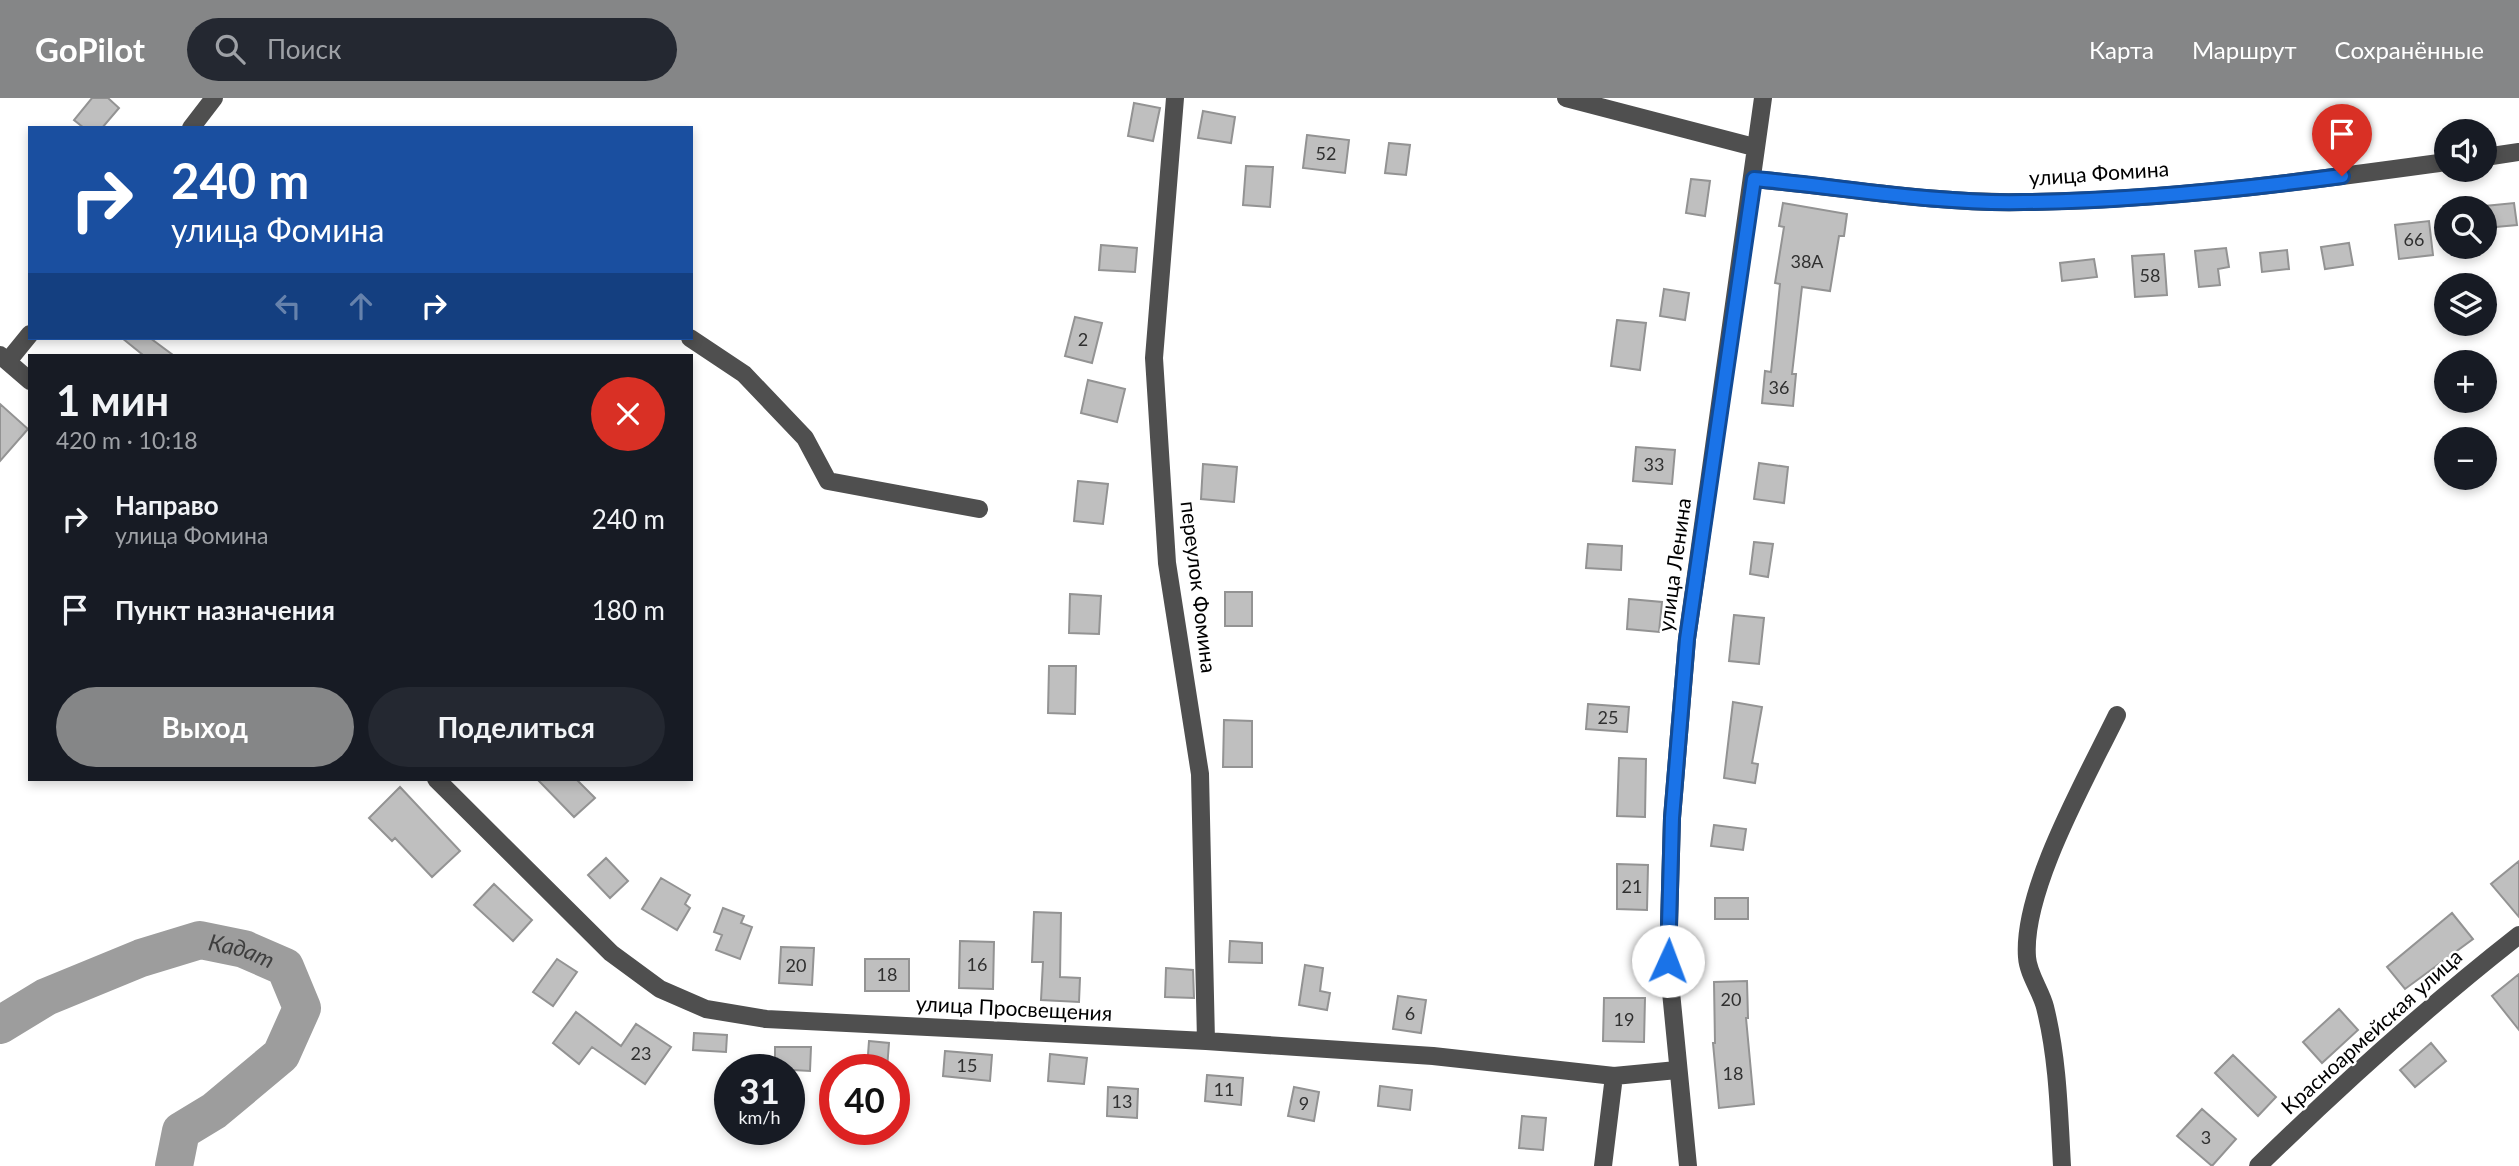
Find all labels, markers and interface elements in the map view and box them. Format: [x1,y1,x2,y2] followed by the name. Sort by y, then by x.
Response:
[187,18,677,81] search box
[35,29,145,69] text: GoPilot
[211,30,249,68] icon: search
[267,33,341,65] text: Поиск
[2089,35,2154,64] text: Карта
[2192,35,2297,64] text: Маршрут
[2335,35,2484,64] text: Сохранённые
[2312,104,2372,176] pin
[2323,115,2361,153] icon: arrive
[2434,119,2497,490] map controls
[2434,119,2497,182] button: sound
[1316,142,1336,164] house number: 52
[171,151,309,209] text: 240 m
[56,154,147,245] icon: right
[2028,155,2170,190] street label: улица Фомина
[2434,196,2497,259] button: search
[171,210,385,249] text: улица Фомина
[2404,228,2424,250] house number: 66
[1790,250,1824,272] house number: 38А
[2140,264,2160,286] house number: 58
[2434,273,2497,336] button: layers
[269,287,307,325] icon: left
[342,287,380,325] icon: ahead
[415,287,453,325] icon: right
[1078,328,1088,350] house number: 2
[2434,350,2497,413] button: +
[56,375,169,425] text: 1 мин
[1769,376,1789,398] house number: 36
[591,377,665,451] button: close
[56,426,198,454] text: 420 m · 10:18
[2434,427,2497,490] button: −
[1644,453,1664,475] house number: 33
[115,489,219,521] text: Направо
[1652,496,1695,633] street label: улица Ленина
[1177,499,1222,674] street label: переулок Фомина
[56,500,94,538] icon: right
[592,503,665,535] text: 240 m
[115,521,268,549] text: улица Фомина
[56,591,94,629] icon: arrive
[115,594,335,626] text: Пункт назначения
[592,594,665,626] text: 180 m
[56,687,354,767] button: Выход
[368,687,665,767] button: Поделиться
[1598,706,1618,728] house number: 25
[1622,875,1642,897] house number: 21
[1631,924,1705,998] position arrow
[206,927,279,974] water label: Кадат
[2275,943,2466,1119] street label: Красноармейская улица
[967,953,987,975] house number: 16
[786,954,806,976] house number: 20
[877,963,897,985] house number: 18
[1721,988,1741,1010] house number: 20
[915,990,1113,1025] street label: улица Просвещения
[1405,1002,1415,1024] house number: 6
[1614,1008,1634,1030] house number: 19
[631,1042,651,1064] house number: 23
[819,1054,910,1145] speed limit sign: 40
[957,1054,977,1076] house number: 15
[1723,1062,1743,1084] house number: 18
[739,1069,780,1111] text: 31
[1214,1078,1234,1100] house number: 11
[1112,1090,1132,1112] house number: 13
[1299,1092,1309,1114] house number: 9
[738,1106,781,1128] text: km/h
[2201,1126,2211,1148] house number: 3

